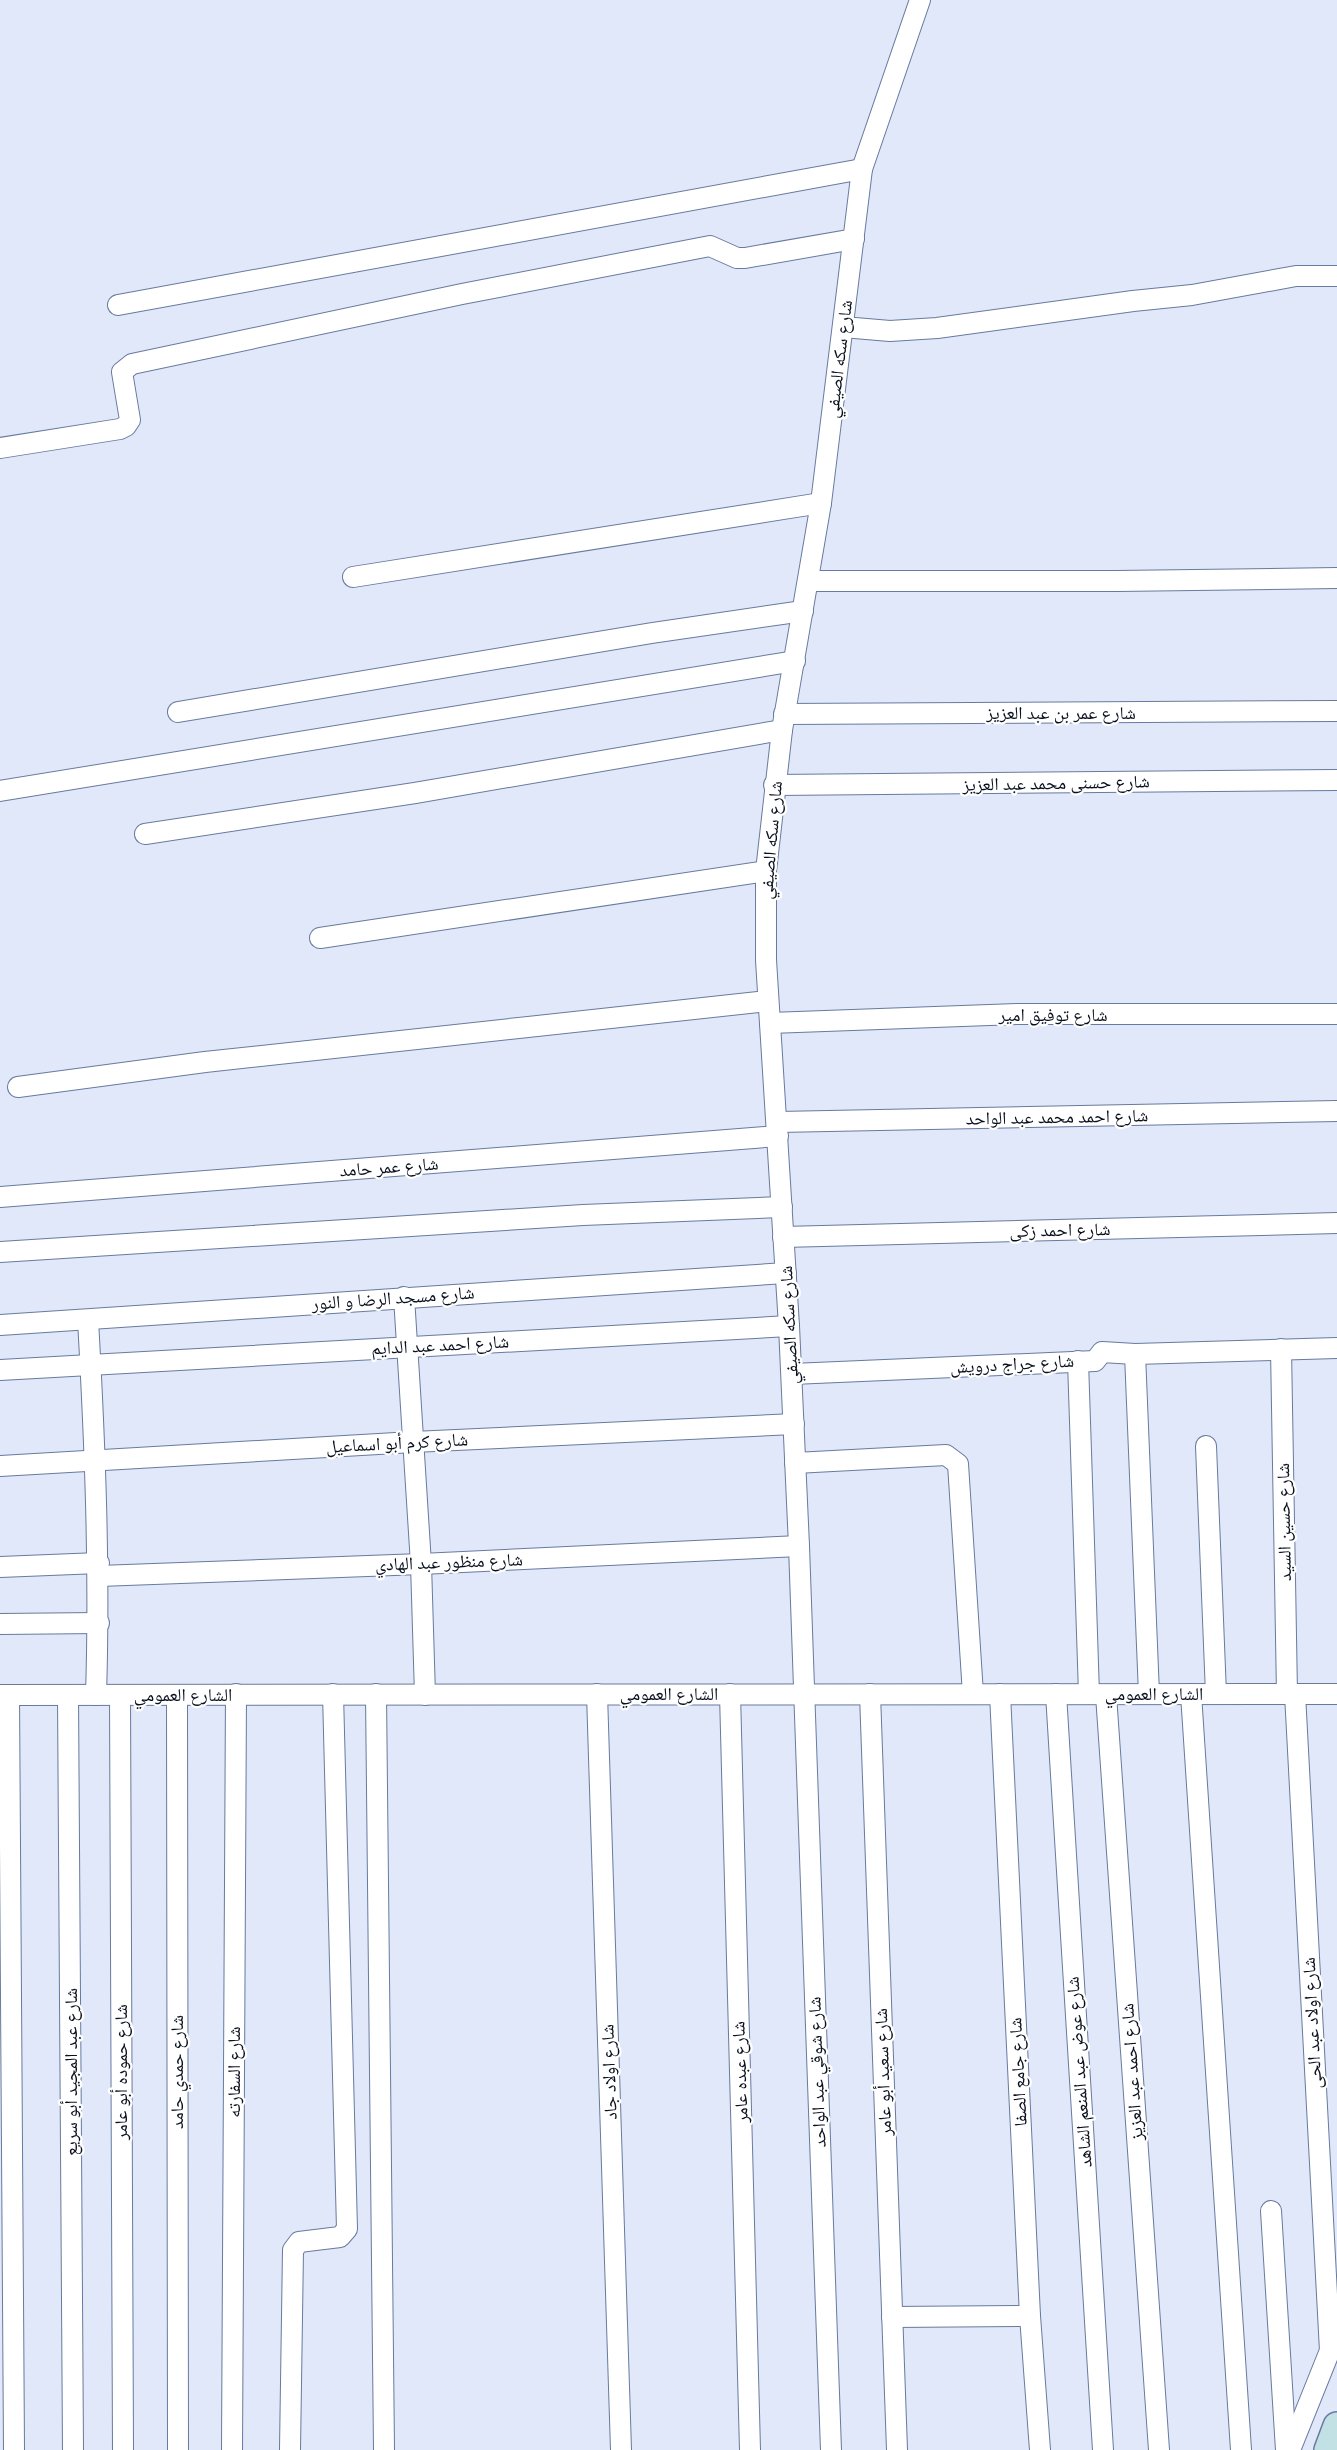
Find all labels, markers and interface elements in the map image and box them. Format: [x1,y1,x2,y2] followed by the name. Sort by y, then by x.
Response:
[821,299,861,420] street label: شارع سكه الصيفي
[985,702,1136,724] street label: شارع عمر بن عبد العزيز
[961,770,1150,796] street label: شارع حسنى محمد عبد العزيز
[755,780,791,900] street label: شارع سكه الصيفي
[997,1004,1108,1026] street label: شارع توفيق امير
[965,1104,1149,1130] street label: شارع احمد محمد عبد الواحد
[339,1153,439,1181] street label: شارع عمر حامد
[1009,1218,1111,1242] street label: شارع احمد زكى
[775,1265,807,1385] street label: شارع سكه الصيفي
[310,1281,475,1315] street label: شارع مسجد الرضا و النور
[370,1330,510,1361] street label: شارع احمد عبد الدايم
[949,1350,1075,1379] street label: شارع جراج درويش
[325,1428,469,1459] street label: شارع كرم أبو اسماعيل
[1272,1463,1296,1581] street label: شارع حسين السيد
[375,1548,523,1579] street label: شارع منظور عبد الهادي
[620,1683,718,1709] street label: الشارع العمومي
[1105,1683,1203,1709] street label: الشارع العمومي
[134,1684,232,1710] street label: الشارع العمومي
[1298,1957,1326,2089] street label: شارع اولاد عبد الحى
[1061,1976,1098,2168] street label: شارع عوض عبد المنعم الشاهد
[60,1988,83,2156] street label: شارع عبد المجيد أبو سريع
[803,1996,834,2148] street label: شارع شوقي عبد الواحد
[1116,2003,1148,2142] street label: شارع احمد عبد العزيز
[110,2004,132,2141] street label: شارع حموده أبو عامر
[870,2008,896,2137] street label: شارع سعيد أبو عامر
[166,2015,192,2129] street label: شارع حمدي حامد
[1004,2017,1033,2127] street label: شارع جامع الصفا
[727,2021,753,2124] street label: شارع عبده عامر
[596,2024,622,2120] street label: شارع اولاد جاد
[223,2026,245,2118] street label: شارع السفارته

